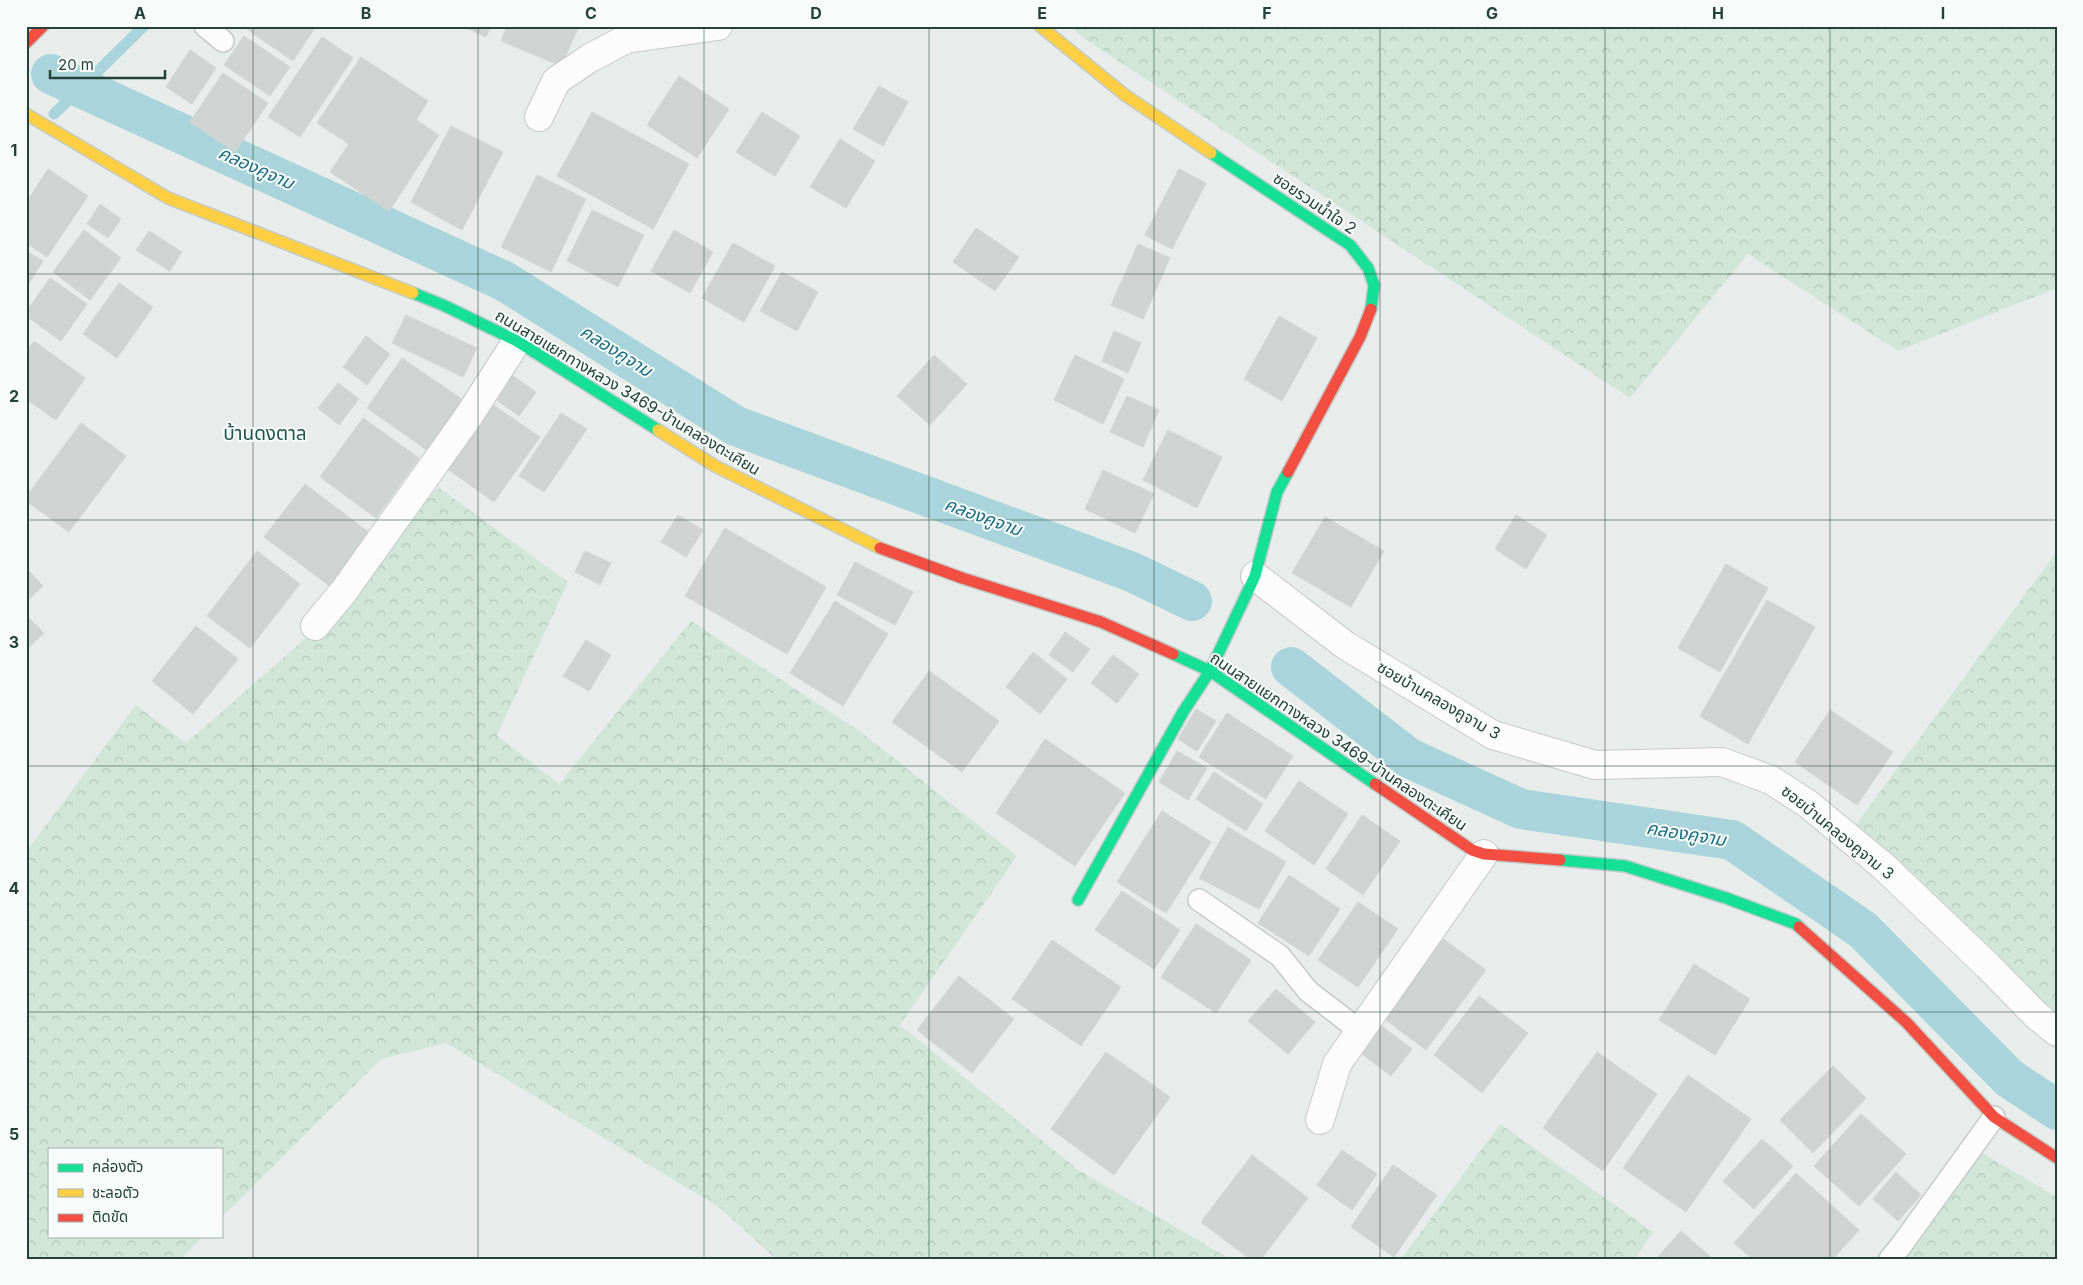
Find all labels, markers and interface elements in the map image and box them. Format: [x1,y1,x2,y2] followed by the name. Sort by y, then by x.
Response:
[134,3,146,23] text: A
[361,3,371,23] text: B
[585,3,597,23] text: C
[810,3,822,23] text: D
[1037,3,1047,23] text: E
[1262,3,1272,23] text: F
[1486,3,1498,23] text: G
[1712,3,1724,23] text: H
[1941,3,1945,23] text: I
[50,48,165,80] scale bar
[58,55,94,74] text: 20 m
[11,140,17,160] text: 1
[215,142,299,195] water label: คลองคูจาม
[1269,167,1361,238] street label: ซอยรวมน้ำใจ 2
[492,305,764,479] street label: ถนนสายแยกทางหลวง 3469-บ้านคลองตะเคียน
[576,320,658,383] water label: คลองคูจาม
[9,386,19,406] text: 2
[223,422,307,445] district label: บ้านดงตาล
[941,493,1026,542] water label: คลองคูจาม
[9,632,19,652] text: 3
[1207,647,1471,835] street label: ถนนสายแยกทางหลวง 3469-บ้านคลองตะเคียน
[1374,657,1504,743] street label: ซอยบ้านคลองคูจาม 3
[1778,780,1898,884] street label: ซอยบ้านคลองคูจาม 3
[1645,817,1729,851] water label: คลองคูจาม
[9,878,20,898] text: 4
[9,1124,19,1144] text: 5
[48,1148,222,1238] legend
[92,1157,143,1176] text: คล่องตัว
[92,1183,139,1202] text: ชะลอตัว
[92,1207,128,1226] text: ติดขัด

